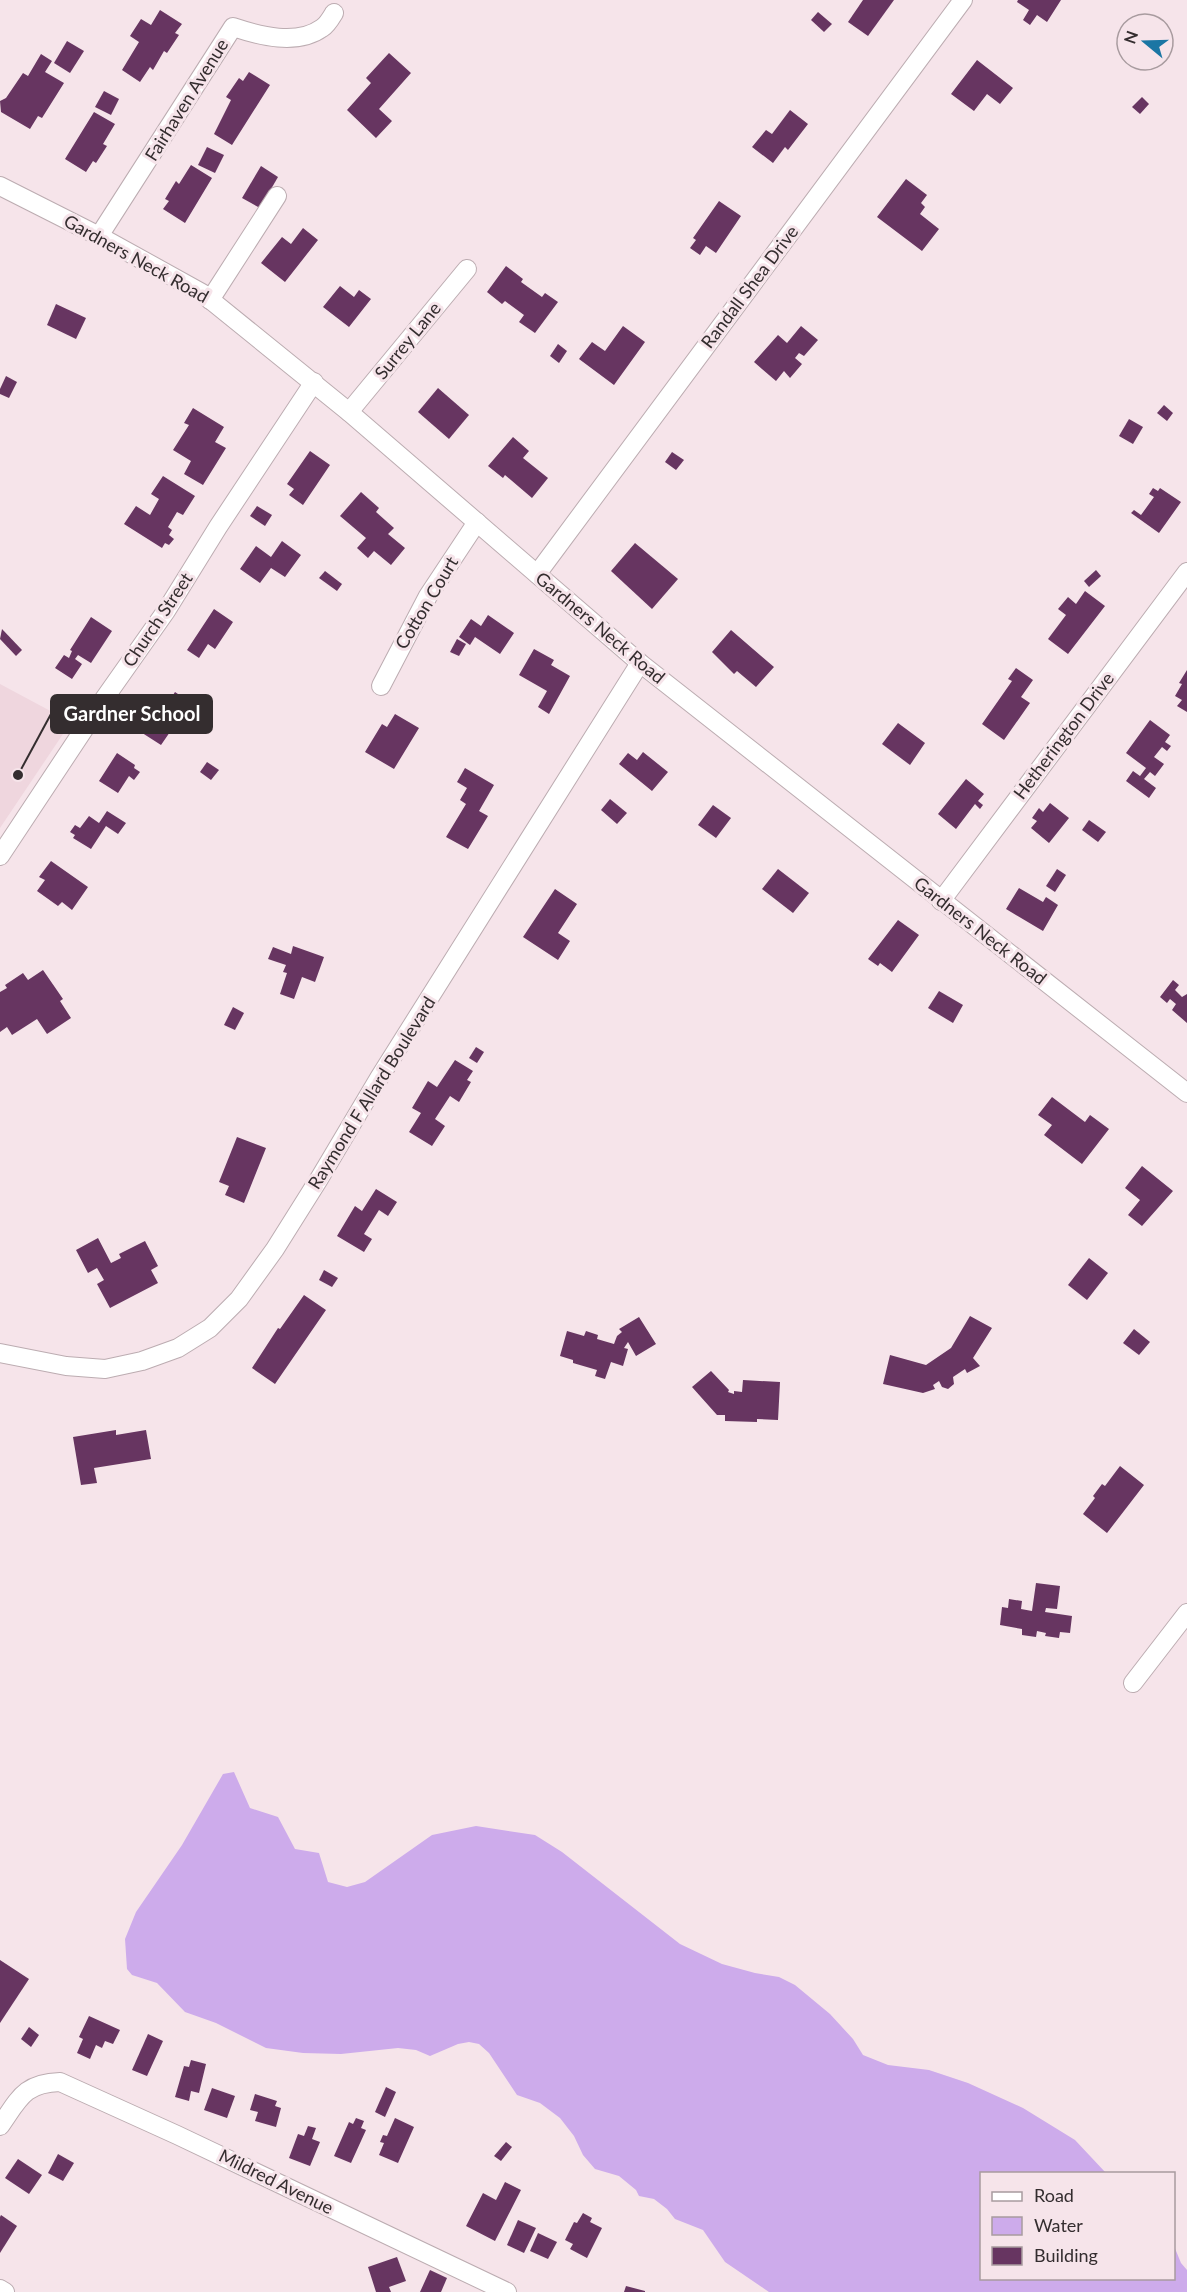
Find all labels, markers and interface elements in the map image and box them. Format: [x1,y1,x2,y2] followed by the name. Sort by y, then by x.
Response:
[1115,12,1175,72] north arrow
[1119,28,1141,46] text: N
[140,34,232,165] street label: Fairhaven Avenue
[60,209,213,307] street label: Gardners Neck Road
[696,221,802,352] street label: Randall Shea Drive
[369,297,445,383] street label: Surrey Lane
[390,552,463,653] street label: Cotton Court
[532,567,670,688] street label: Gardners Neck Road
[118,568,197,671] street label: Church Street
[1008,668,1118,803] street label: Hetherington Drive
[51,695,212,733] callout: Gardner School
[64,701,200,725] text: Gardner School
[910,872,1051,989] street label: Gardners Neck Road
[303,992,440,1193] street label: Raymond F Allard Boulevard
[216,2144,337,2218] street label: Mildred Avenue
[980,2172,1175,2280] legend
[1034,2184,1074,2206] text: Road
[1034,2214,1083,2236] text: Water
[1034,2244,1098,2266] text: Building

